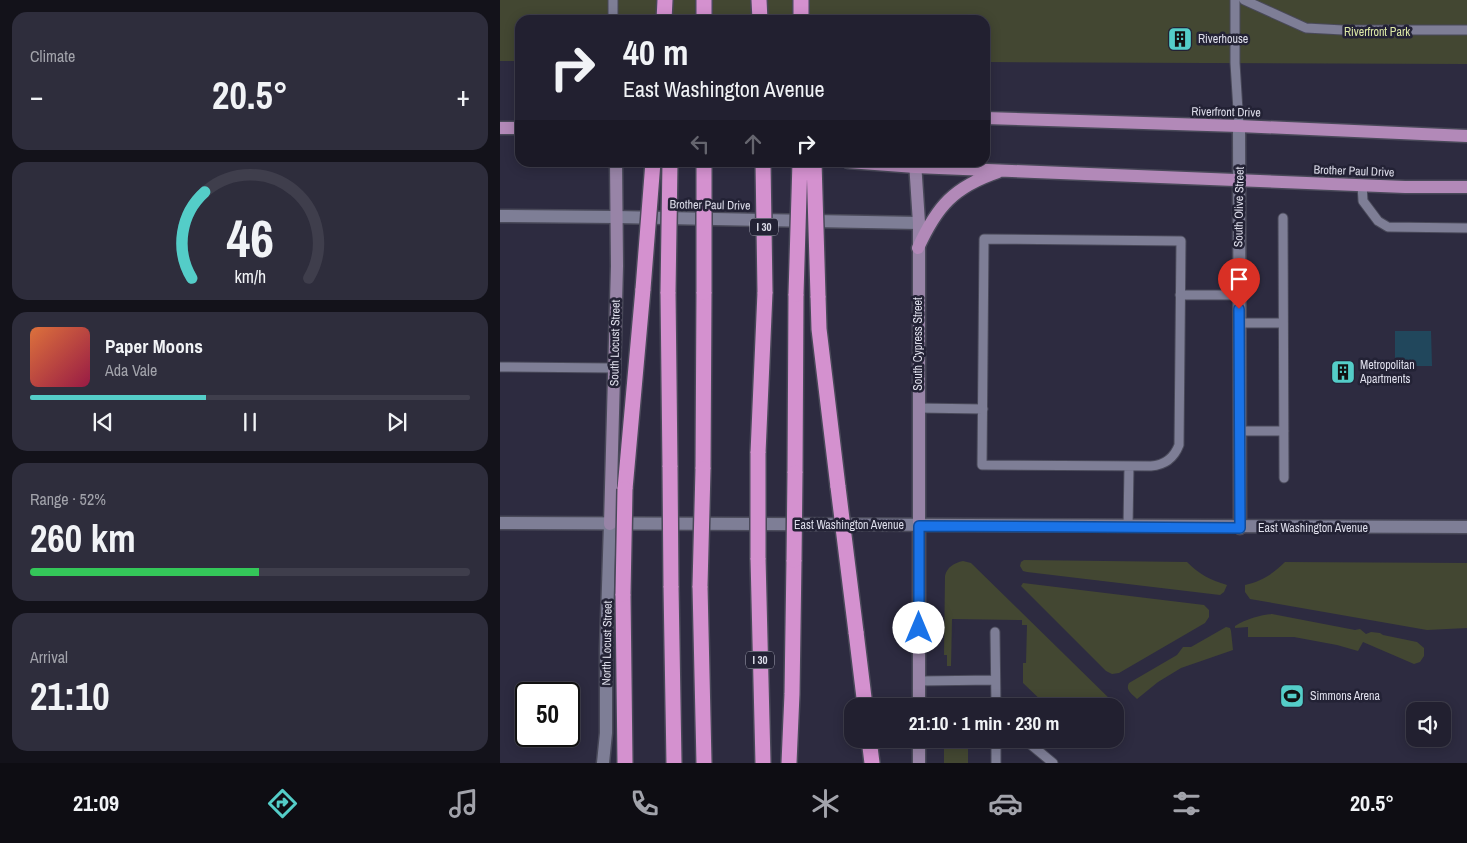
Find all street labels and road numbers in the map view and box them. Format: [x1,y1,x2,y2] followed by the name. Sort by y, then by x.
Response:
[1191,103,1261,121] street label: Riverfront Drive
[1313,162,1395,180] street label: Brother Paul Drive
[1230,166,1248,247] street label: South Olive Street
[669,196,751,214] street label: Brother Paul Drive
[750,218,778,236] road number: I 30
[910,297,926,391] street label: South Cypress Street
[606,299,624,386] street label: South Locust Street
[794,517,904,533] street label: East Washington Avenue
[1258,520,1368,536] street label: East Washington Avenue
[598,600,616,686] street label: North Locust Street
[746,652,774,668] road number: I 30

